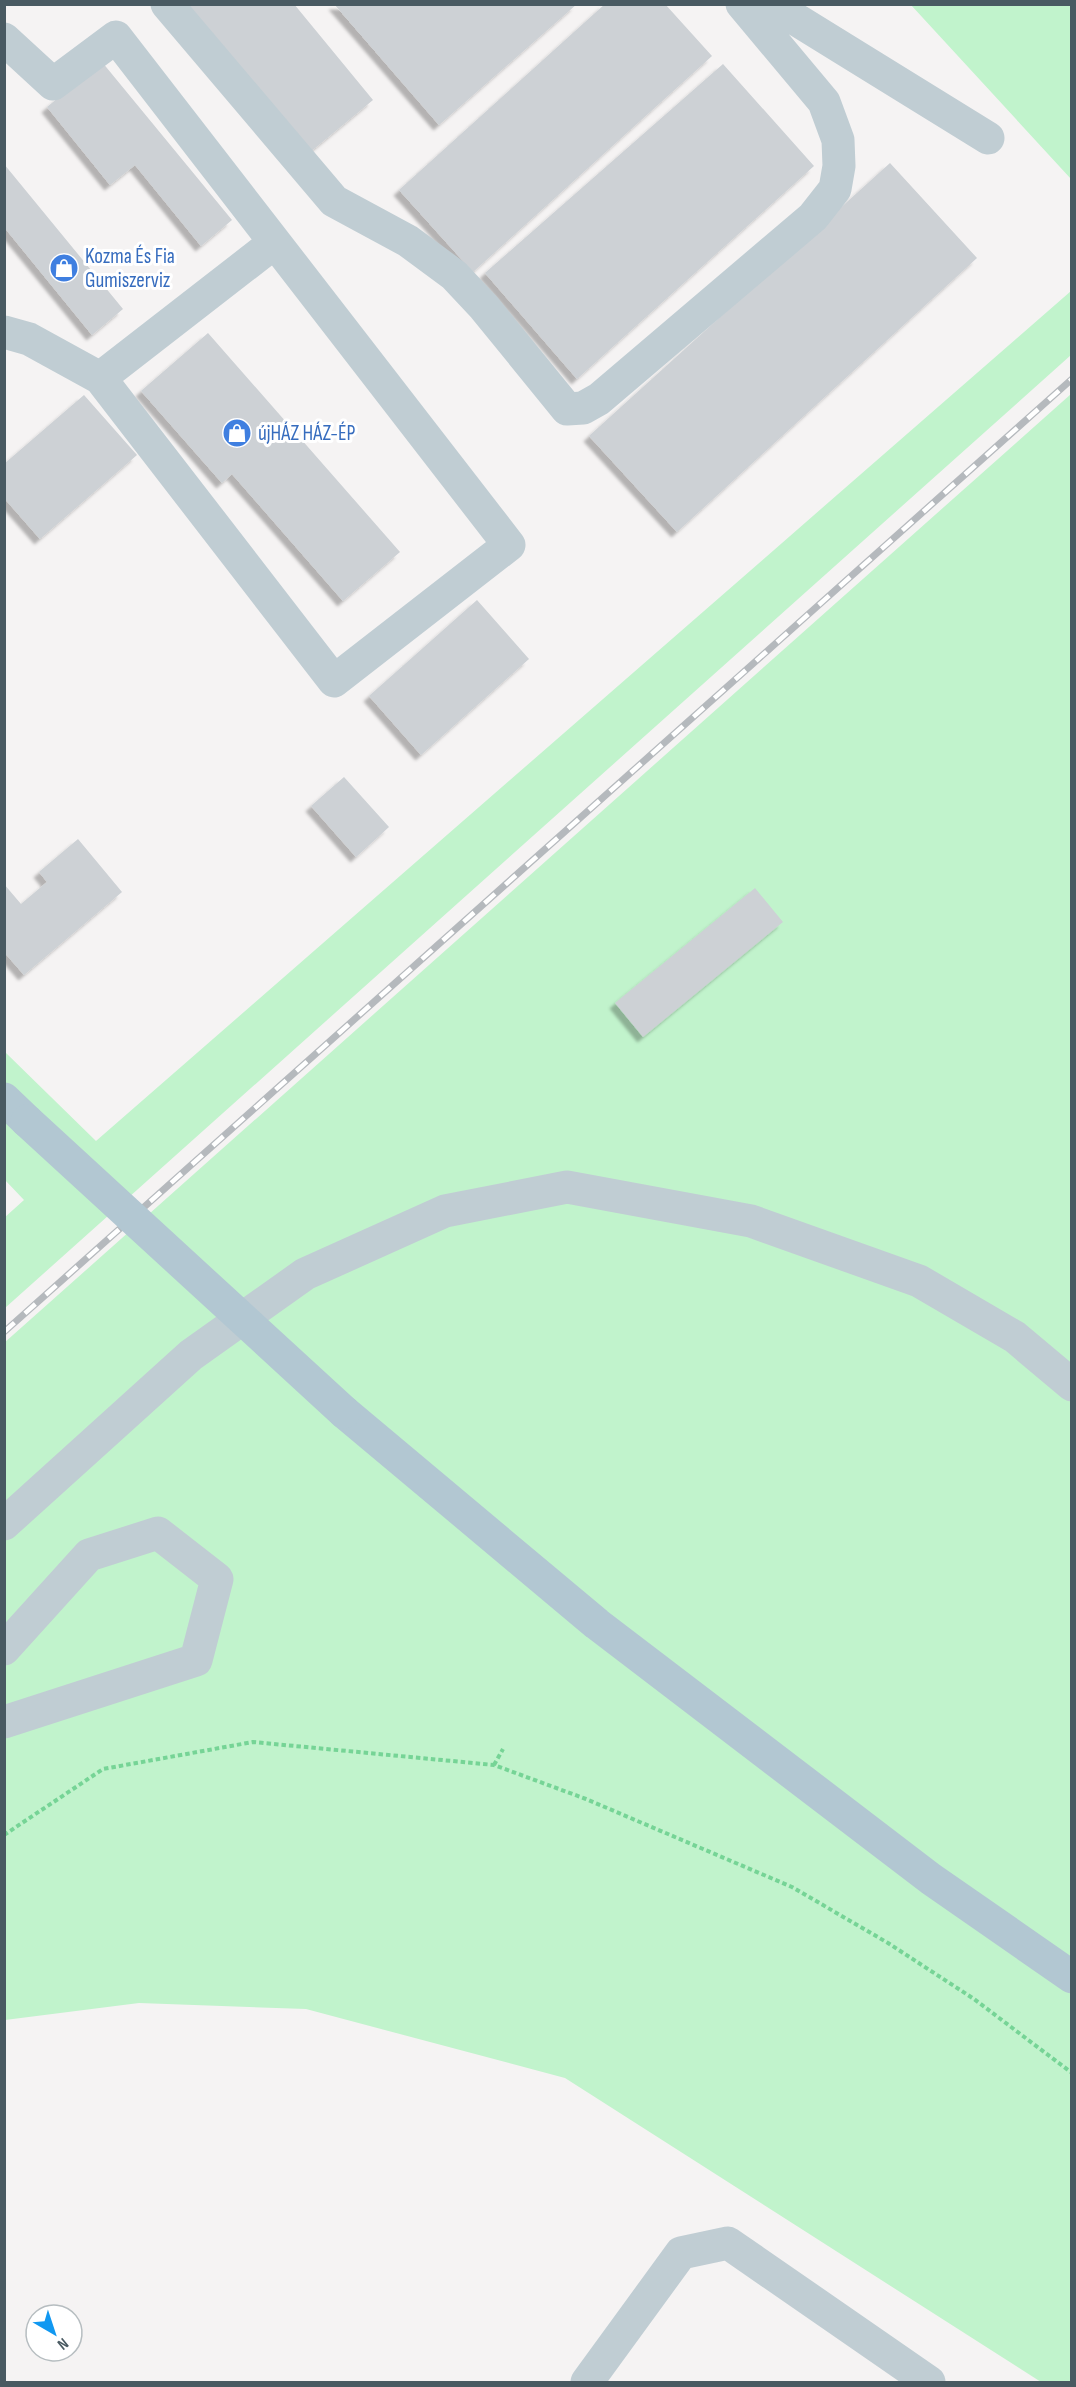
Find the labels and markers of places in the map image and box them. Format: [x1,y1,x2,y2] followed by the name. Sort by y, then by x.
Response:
[85,244,175,293] place label: Kozma És Fia Gumiszerviz
[48,252,80,284] shop icon: Kozma És Fia Gumiszerviz
[221,417,253,449] shop icon: újHÁZ HÁZ-ÉP
[258,421,356,446] place label: újHÁZ HÁZ-ÉP

